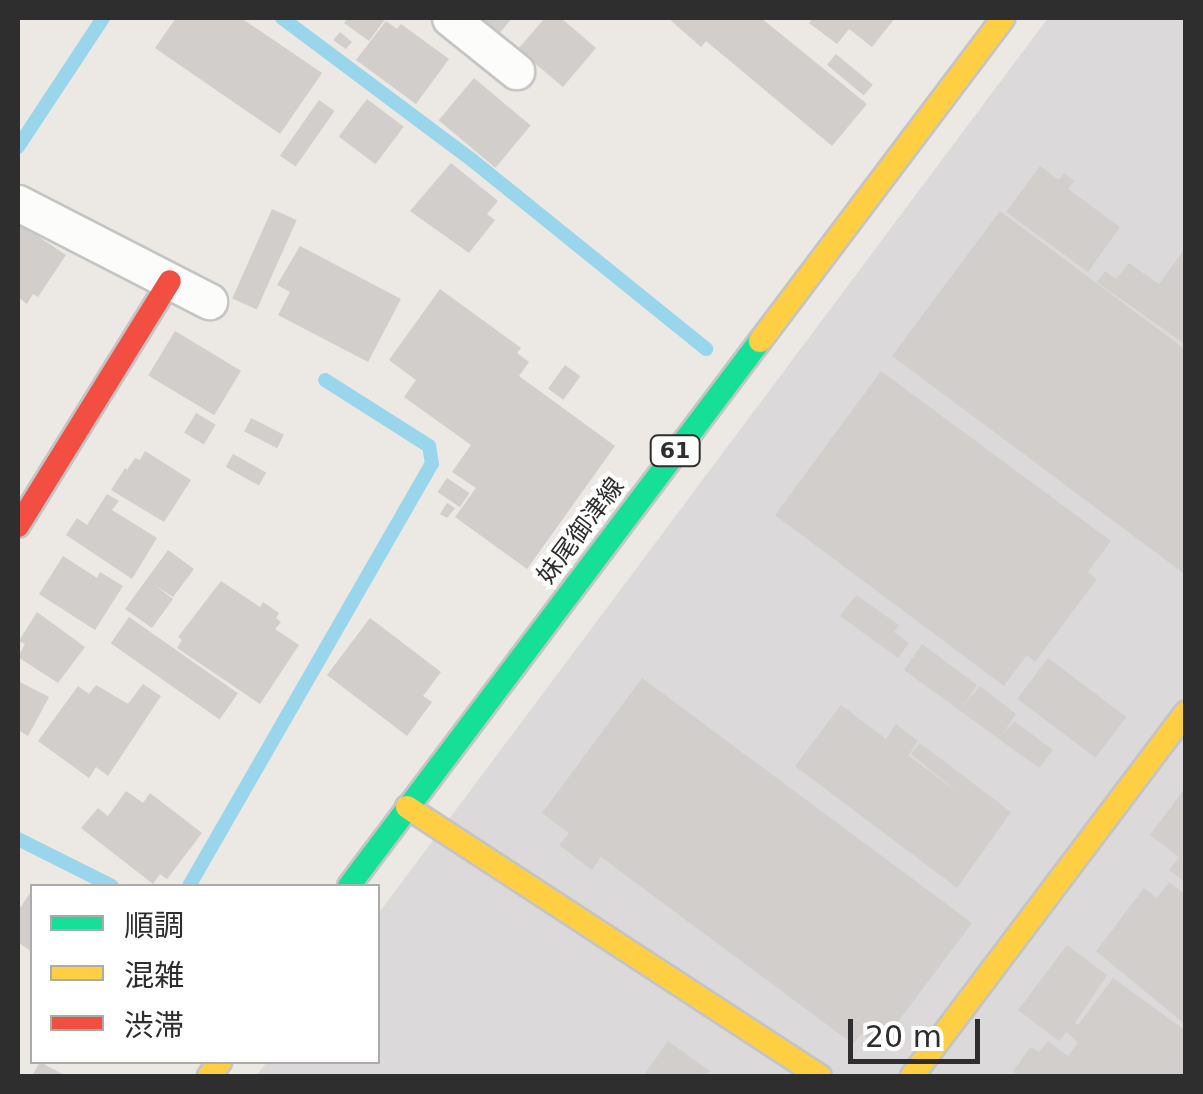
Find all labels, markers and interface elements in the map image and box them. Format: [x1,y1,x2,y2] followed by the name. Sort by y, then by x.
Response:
[648,434,702,468] road number: 61
[531,472,631,590] street label: 妹尾御津線
[30,884,380,1064] legend
[124,908,184,943] text: 順調
[124,958,184,993] text: 混雑
[853,999,986,1061] scale bar
[124,1008,184,1043] text: 渋滞
[865,1019,942,1054] text: 20 m

